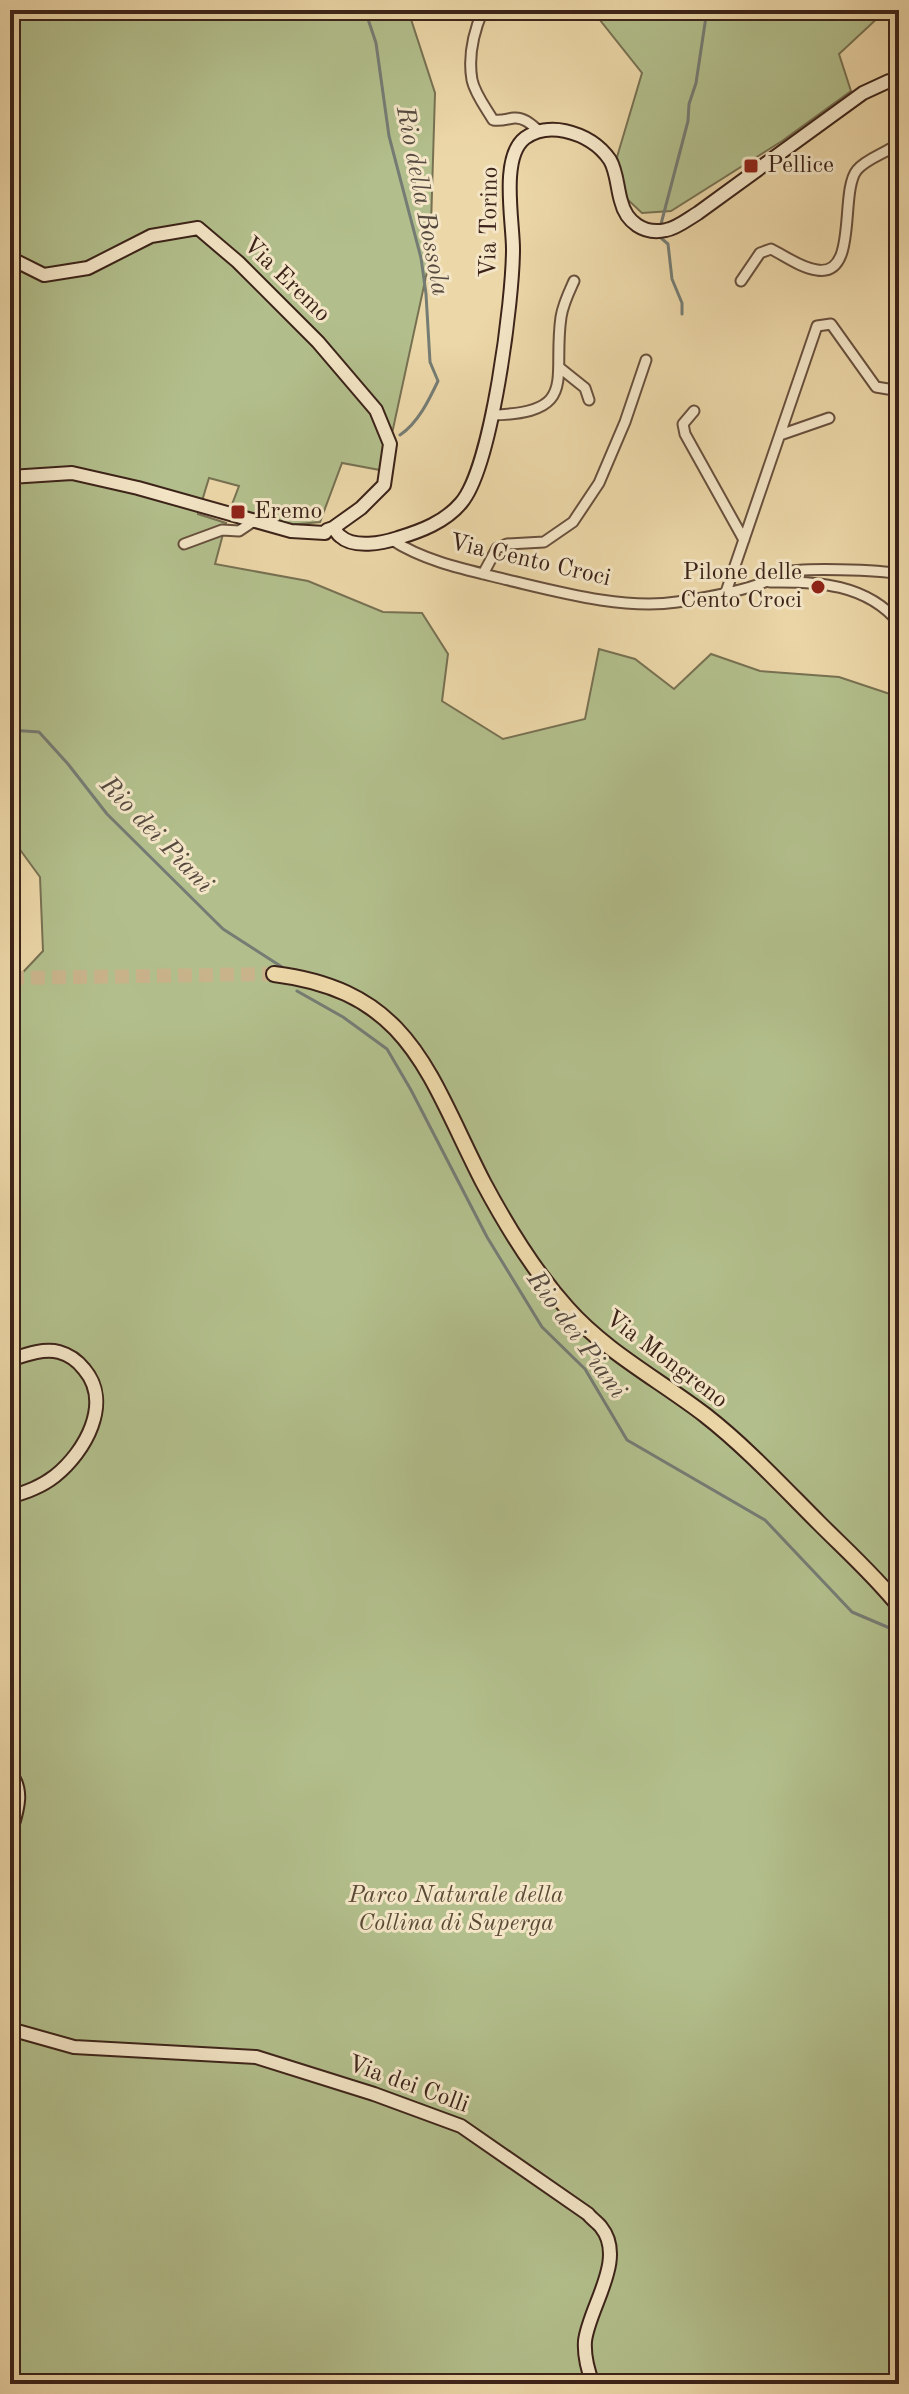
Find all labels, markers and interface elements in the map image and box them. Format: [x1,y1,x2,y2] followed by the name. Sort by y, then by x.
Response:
[391,103,453,298] water label: Rio della Bossola
[767,154,834,178] place label: Pellice
[742,157,760,175] marker: Pellice
[477,166,503,278] street label: Via Torino
[238,233,334,327] street label: Via Eremo
[254,500,322,524] place label: Eremo
[229,503,247,521] marker: Eremo
[447,531,613,591] street label: Via Cento Croci
[680,561,802,613] place label: Pilone delle Cento Croci
[809,578,827,596] marker: Pilone delle Cento Croci
[94,771,218,898] water label: Rio dei Piani
[521,1266,631,1404] water label: Rio dei Piani
[600,1306,732,1414] street label: Via Mongreno
[347,1884,564,1936] park label: Parco Naturale della Collina di Superga
[344,2052,472,2118] street label: Via dei Colli

